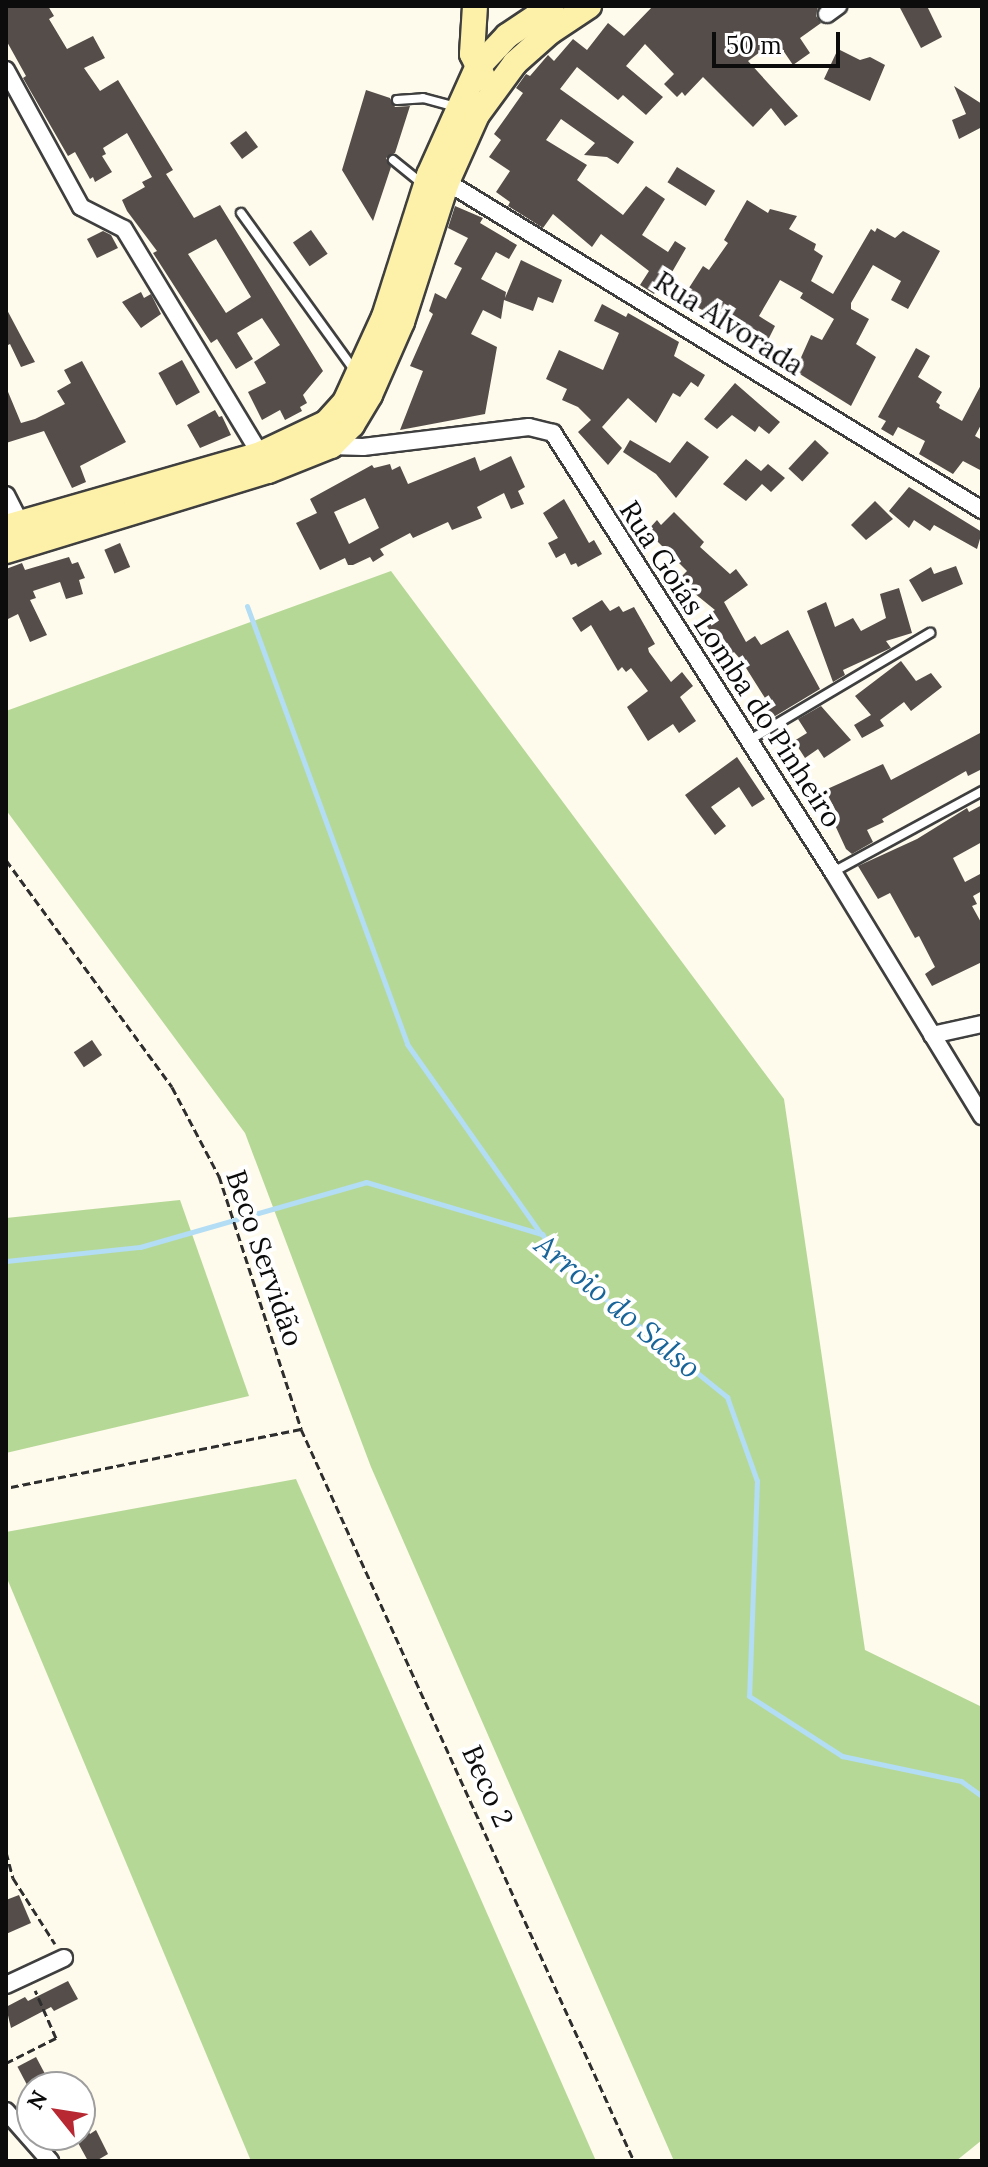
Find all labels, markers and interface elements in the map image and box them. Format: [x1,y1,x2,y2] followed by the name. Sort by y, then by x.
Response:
[716,16,844,66] scale bar
[726,30,782,61] text: 50 m
[648,264,810,382] street label: Rua Alvorada
[613,494,849,834] street label: Rua Goiás Lomba do Pinheiro
[219,1166,311,1350] street label: Beco Servidão
[528,1226,708,1386] water label: Arroio do Salso
[455,1740,521,1832] street label: Beco 2
[16,2071,96,2151] north arrow
[21,2086,53,2114] text: N

